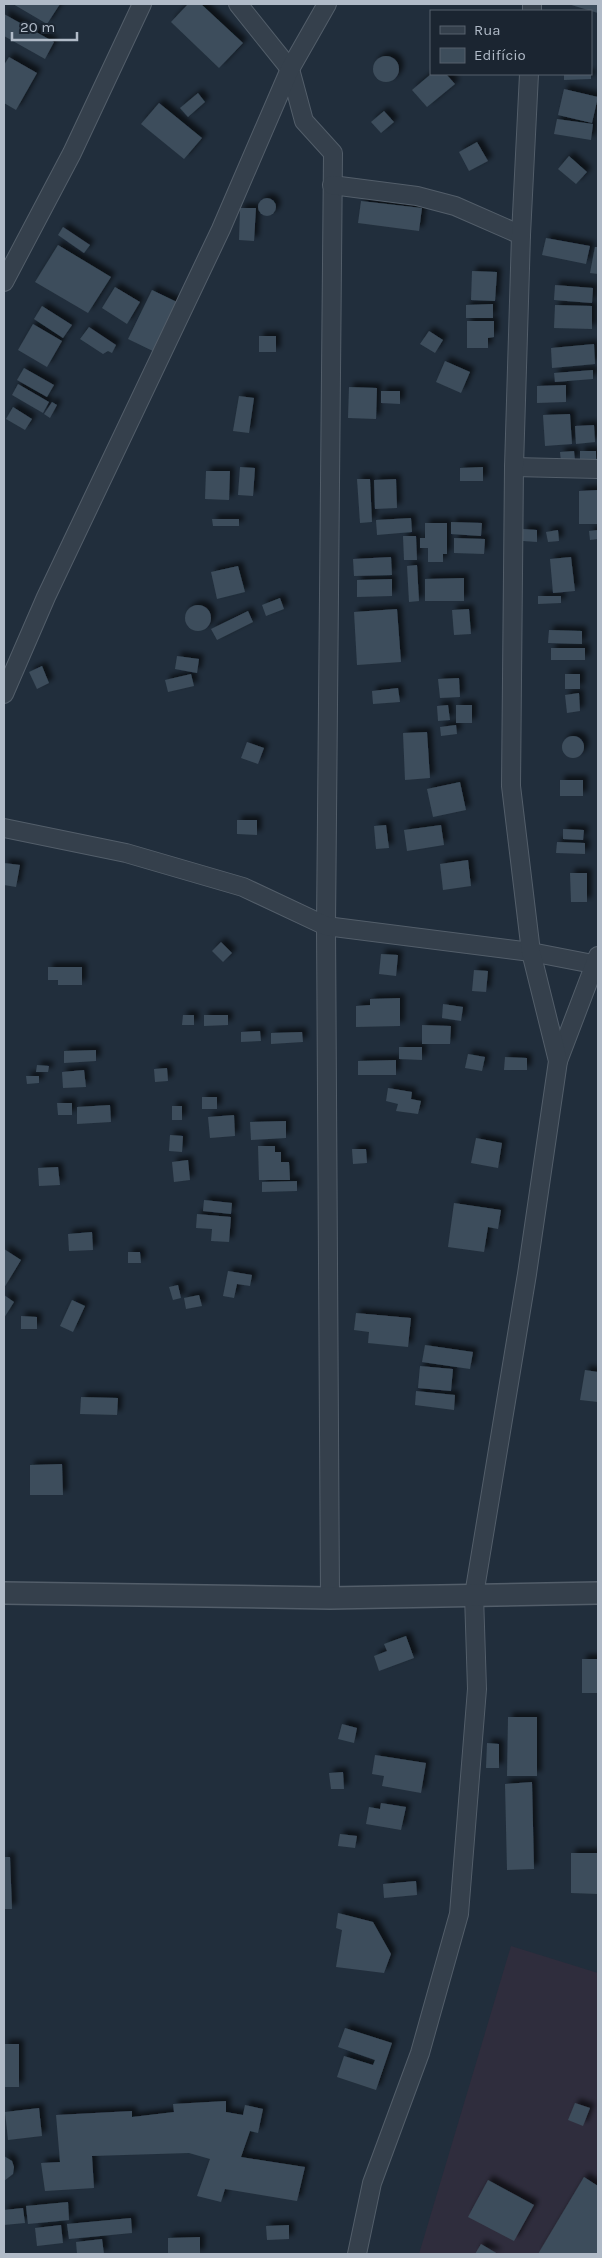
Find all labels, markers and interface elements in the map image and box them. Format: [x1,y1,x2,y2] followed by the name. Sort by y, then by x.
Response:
[12,10,78,42] scale bar
[430,10,592,75] legend
[20,18,55,36] text: 20 m
[474,21,501,39] text: Rua
[474,46,526,64] text: Edifício

